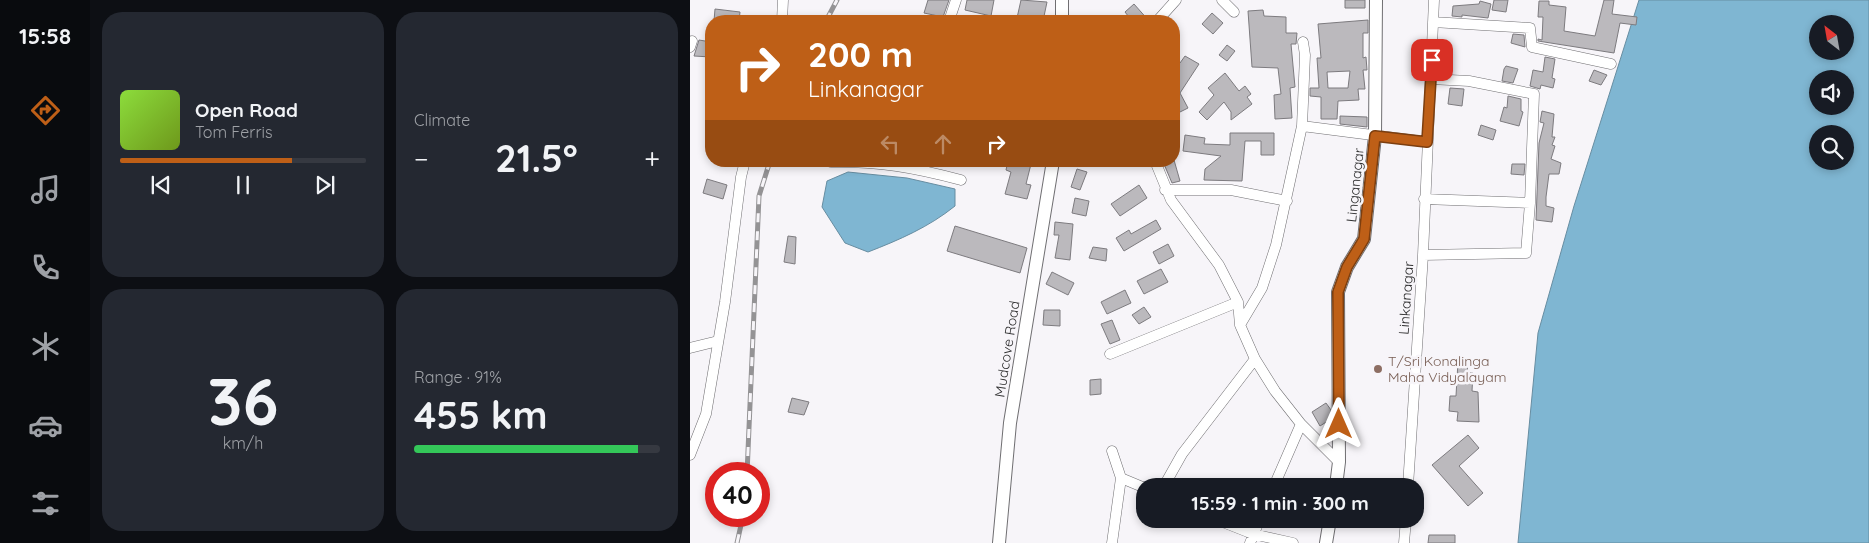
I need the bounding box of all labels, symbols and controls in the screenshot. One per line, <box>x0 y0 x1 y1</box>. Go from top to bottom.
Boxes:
north arrow <box>1809 15 1854 60</box>
map controls <box>1809 15 1854 170</box>
text: 15:58 <box>19 22 71 50</box>
text: 200 m <box>808 32 913 76</box>
icon: right <box>725 35 790 100</box>
pin <box>1411 39 1453 81</box>
icon: arrive <box>1418 46 1446 74</box>
button: sound <box>1809 70 1854 115</box>
text: Linkanagar <box>808 75 924 103</box>
icon: directions <box>28 93 63 128</box>
text: Open Road <box>195 98 298 122</box>
text: Climate <box>414 110 470 130</box>
text: Tom Ferris <box>195 122 272 142</box>
button: search <box>1809 125 1854 170</box>
icon: left <box>876 130 904 158</box>
icon: ahead <box>929 130 957 158</box>
icon: right <box>982 130 1010 158</box>
text: 21.5° <box>495 134 578 182</box>
text: − <box>414 141 429 176</box>
text: + <box>644 141 660 176</box>
street label: Linganagar <box>1342 146 1368 223</box>
icon: previous <box>147 171 175 199</box>
icon: pause <box>229 171 257 199</box>
icon: next <box>311 171 339 199</box>
icon: music <box>28 172 63 207</box>
icon: phone <box>28 250 63 285</box>
street label: Linkanagar <box>1394 260 1418 335</box>
street label: Mudcove Road <box>990 299 1024 399</box>
icon: climate <box>28 329 63 364</box>
place label: T/Sri Konalinga Maha Vidyalayam <box>1388 352 1506 386</box>
text: 36 <box>208 360 278 441</box>
marker: T/Sri Konalinga Maha Vidyalayam <box>1372 363 1384 375</box>
text: Range · 91% <box>414 367 502 387</box>
text: 455 km <box>414 391 547 439</box>
position arrow <box>1312 397 1364 449</box>
icon: car <box>28 408 63 443</box>
text: km/h <box>223 433 263 453</box>
speed limit sign: 40 <box>705 462 770 527</box>
icon: filters <box>28 486 63 521</box>
text: 15:59 · 1 min · 300 m <box>1191 491 1369 515</box>

